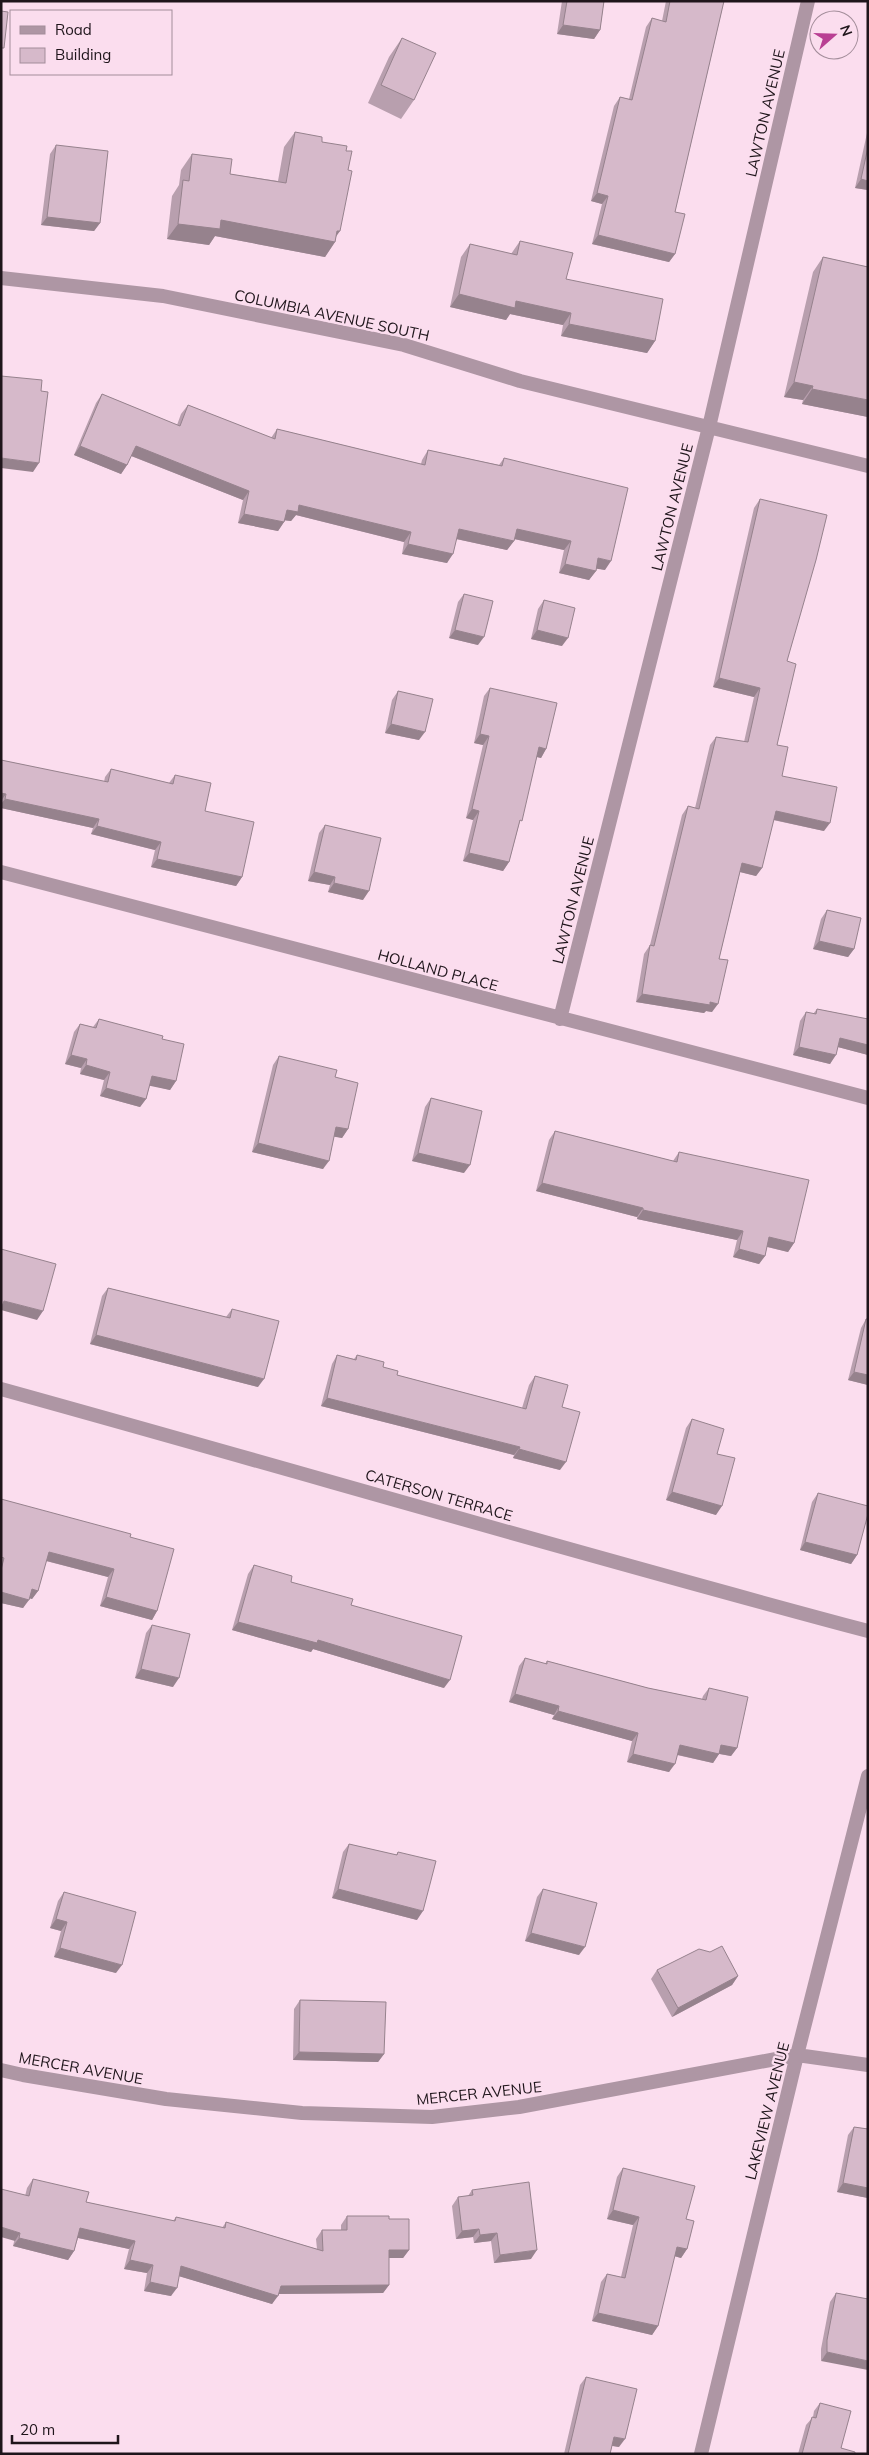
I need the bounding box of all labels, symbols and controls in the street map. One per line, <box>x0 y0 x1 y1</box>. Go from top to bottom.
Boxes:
legend <box>10 10 172 75</box>
north arrow <box>809 10 859 60</box>
text: Road <box>55 20 92 39</box>
text: N <box>836 23 856 39</box>
text: Building <box>55 45 111 64</box>
street label: LAWTON AVENUE <box>741 47 789 179</box>
street label: COLUMBIA AVENUE SOUTH <box>233 285 431 345</box>
street label: LAWTON AVENUE <box>647 441 697 573</box>
street label: LAWTON AVENUE <box>548 834 598 966</box>
street label: HOLLAND PLACE <box>376 945 501 995</box>
street label: CATERSON TERRACE <box>363 1465 515 1525</box>
street label: LAKEVIEW AVENUE <box>741 2040 793 2182</box>
street label: MERCER AVENUE <box>17 2048 145 2088</box>
street label: MERCER AVENUE <box>415 2077 543 2109</box>
scale bar <box>12 2412 119 2444</box>
text: 20 m <box>20 2420 55 2439</box>

